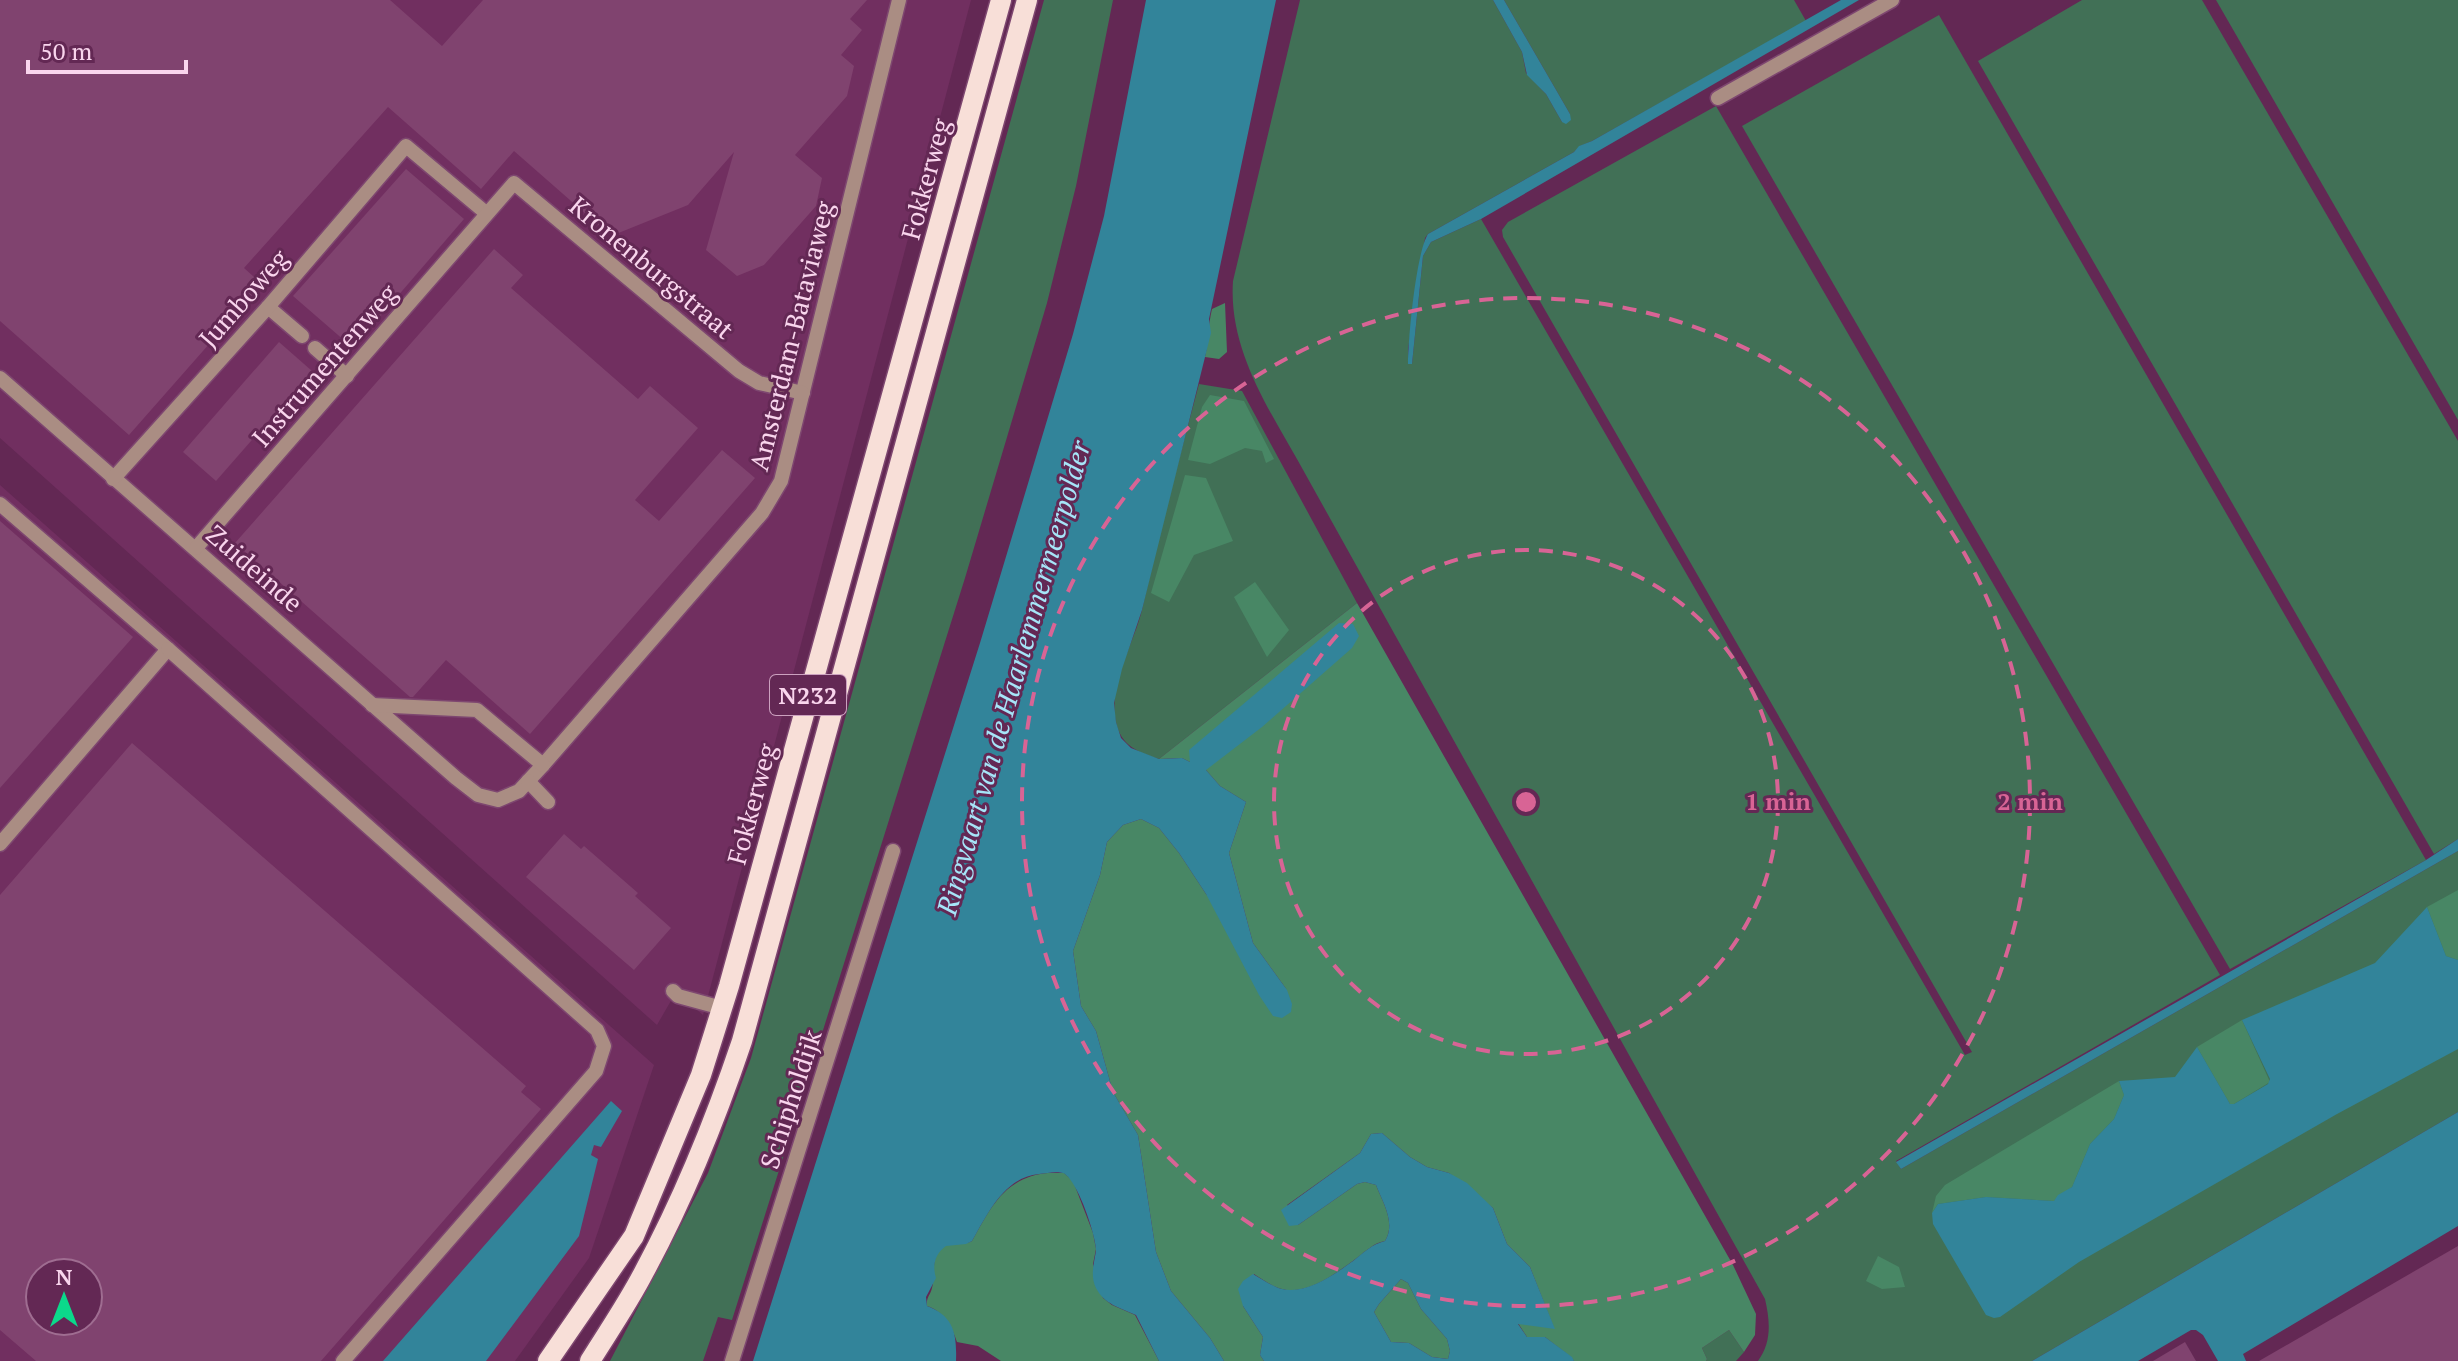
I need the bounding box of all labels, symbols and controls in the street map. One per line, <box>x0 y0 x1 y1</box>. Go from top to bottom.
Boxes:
scale bar <box>28 24 186 74</box>
text: 50 m <box>40 35 92 67</box>
street label: Fokkerweg <box>893 115 958 243</box>
street label: Kronenburgstraat <box>563 188 742 346</box>
street label: Amsterdam-Bataviaweg <box>741 197 841 474</box>
street label: Jumboweg <box>191 241 295 354</box>
street label: Instrumentenweg <box>244 276 404 453</box>
water label: Ringvaart van de Haarlemmermeerpolder <box>927 436 1099 920</box>
street label: Zuideinde <box>200 517 310 619</box>
road number: N232 <box>770 675 846 715</box>
street label: Fokkerweg <box>719 740 784 868</box>
text: 1 min <box>1745 785 1811 817</box>
text: 2 min <box>1997 785 2063 817</box>
centre of rings <box>1512 788 1540 816</box>
street label: Schipholdijk <box>752 1024 829 1173</box>
north arrow <box>24 1257 104 1337</box>
text: N <box>56 1262 73 1291</box>

